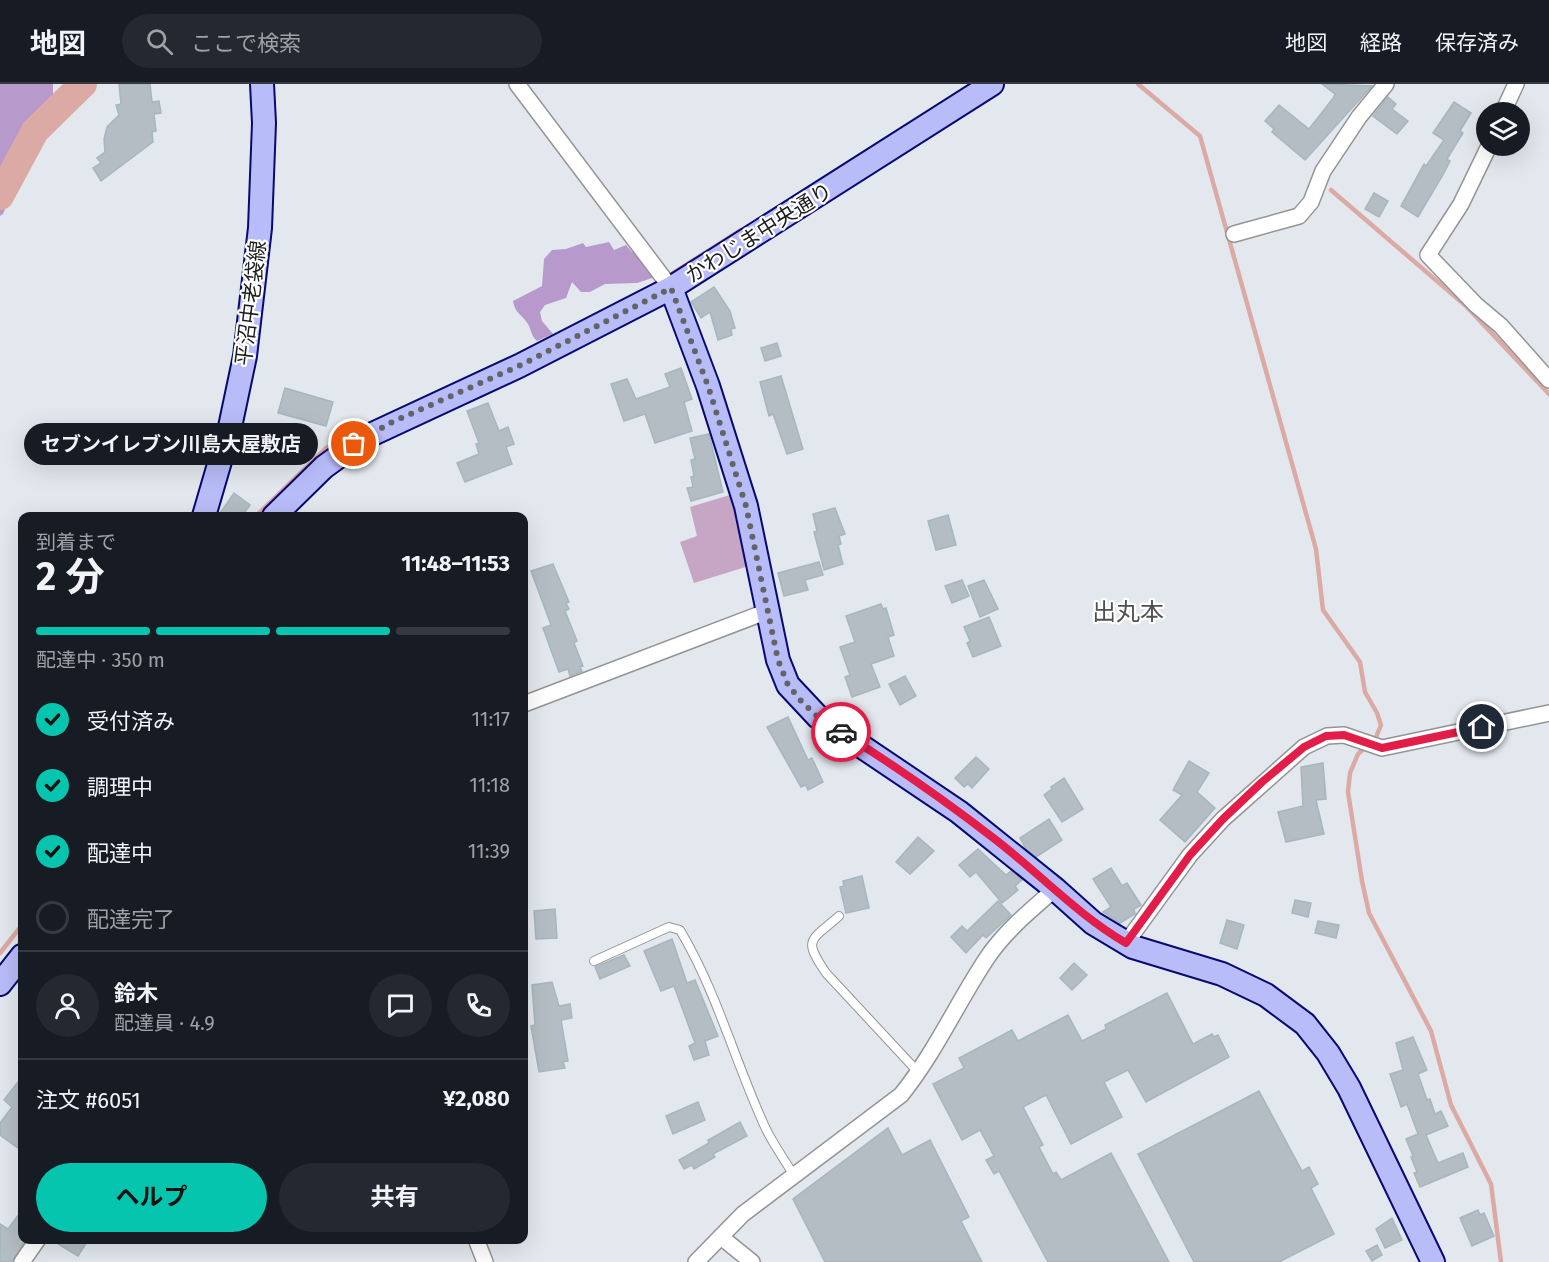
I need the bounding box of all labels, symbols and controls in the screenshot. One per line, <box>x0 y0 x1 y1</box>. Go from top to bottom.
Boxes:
search box <box>122 14 542 68</box>
icon: search <box>143 25 176 58</box>
text: 地図 <box>30 27 86 60</box>
text: ここで検索 <box>191 30 301 57</box>
text: 地図 <box>1285 30 1327 56</box>
text: 経路 <box>1360 30 1402 56</box>
text: 保存済み <box>1435 30 1519 56</box>
map controls <box>1476 102 1530 156</box>
button: layers <box>1476 102 1530 156</box>
street label: かわじま中央通り <box>681 177 837 289</box>
street label: 平沼中老袋線 <box>230 239 272 367</box>
pin <box>328 418 379 469</box>
callout: セブンイレブン川島大屋敷店 <box>24 423 318 465</box>
icon: bag <box>337 427 370 460</box>
text: セブンイレブン川島大屋敷店 <box>41 432 301 456</box>
text: 到着まで <box>36 530 116 554</box>
text: 11:48–11:53 <box>401 550 510 577</box>
text: 2 分 <box>36 554 104 600</box>
district label: 出丸本 <box>1092 598 1164 626</box>
text: 配達中 · 350 m <box>36 648 165 672</box>
pin <box>1456 701 1507 752</box>
courier <box>811 702 871 762</box>
icon: check <box>36 703 69 736</box>
text: 11:17 <box>471 707 510 731</box>
text: 受付済み <box>87 708 175 735</box>
icon: home <box>1465 710 1498 743</box>
icon: car <box>825 716 858 749</box>
icon: check <box>36 769 69 802</box>
text: 11:18 <box>469 773 510 797</box>
text: 調理中 <box>87 774 153 801</box>
icon: check <box>36 835 69 868</box>
text: 11:39 <box>468 839 510 863</box>
text: 配達中 <box>87 840 153 867</box>
text: 配達完了 <box>87 906 175 933</box>
button: person <box>36 974 99 1037</box>
button: chat <box>369 974 432 1037</box>
button: phone <box>447 974 510 1037</box>
text: 鈴木 <box>114 980 158 1007</box>
text: 配達員 · 4.9 <box>114 1011 215 1035</box>
text: ¥2,080 <box>443 1085 510 1112</box>
text: 注文 #6051 <box>36 1087 141 1114</box>
button: ヘルプ <box>36 1163 267 1232</box>
button: 共有 <box>279 1163 510 1232</box>

